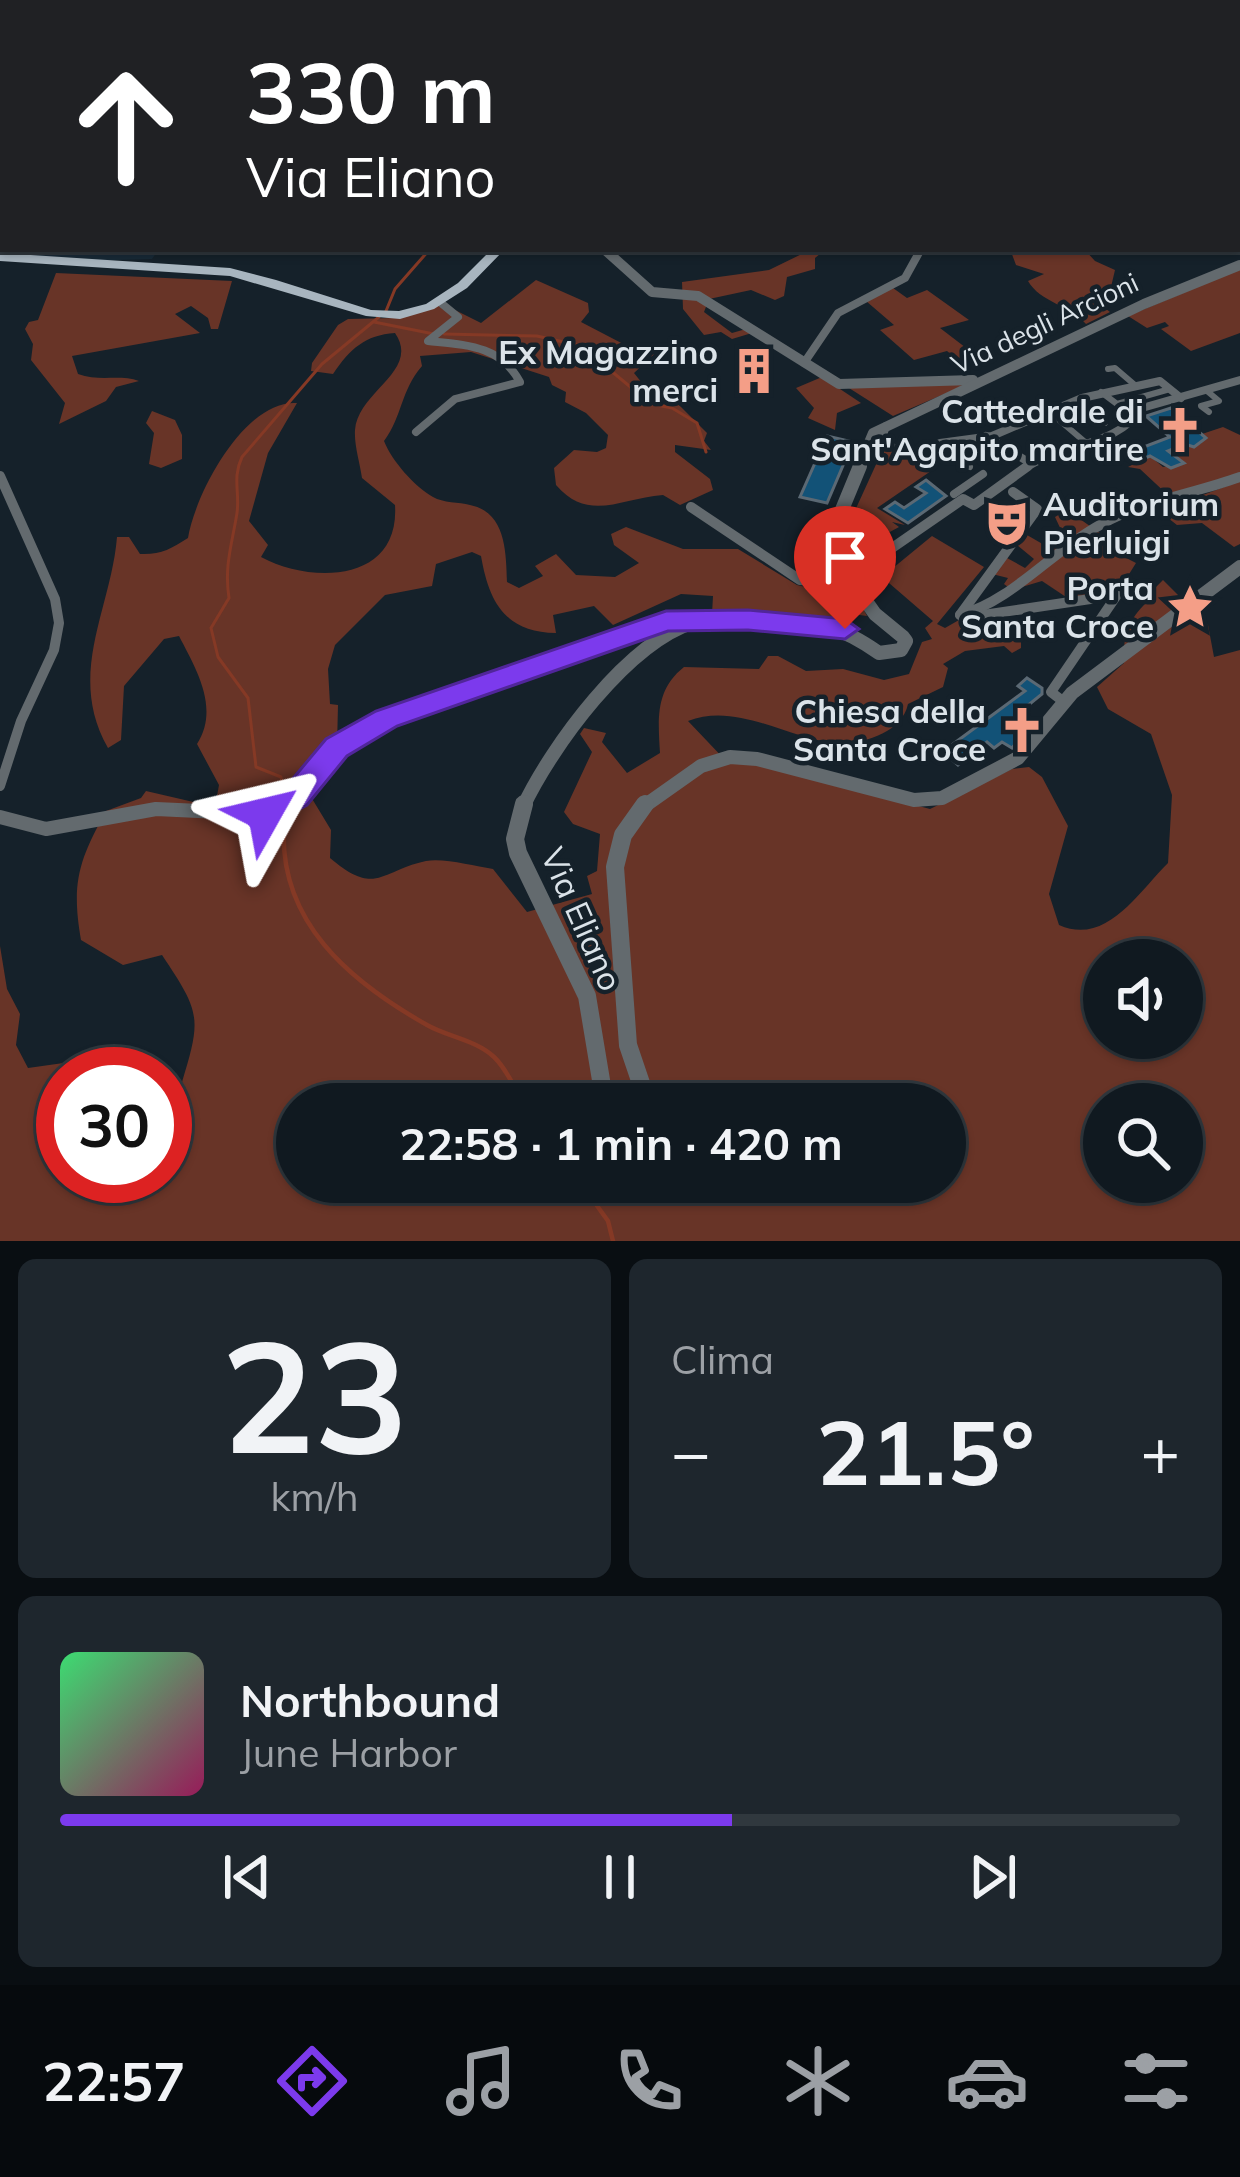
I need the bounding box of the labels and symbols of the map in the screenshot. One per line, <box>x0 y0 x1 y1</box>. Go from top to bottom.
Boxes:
street label: Via degli Arcioni <box>946 265 1144 381</box>
place label: Ex Magazzino merci <box>498 331 718 410</box>
building icon: Ex Magazzino merci <box>729 346 779 396</box>
place label: Cattedrale di Sant'Agapito martire <box>810 390 1144 469</box>
church icon: Cattedrale di Sant'Agapito martire <box>1155 405 1205 455</box>
place label: Auditorium Pierluigi <box>1043 483 1219 562</box>
theatre icon: Auditorium Pierluigi <box>982 498 1032 548</box>
pin <box>794 506 896 629</box>
place label: Porta Santa Croce <box>961 567 1154 646</box>
place icon: Porta Santa Croce <box>1165 582 1215 632</box>
place label: Chiesa della Santa Croce <box>793 690 986 769</box>
church icon: Chiesa della Santa Croce <box>997 705 1047 755</box>
position arrow <box>202 751 328 877</box>
street label: Via Eliano <box>533 841 632 997</box>
speed limit sign: 30 <box>36 1047 192 1203</box>

